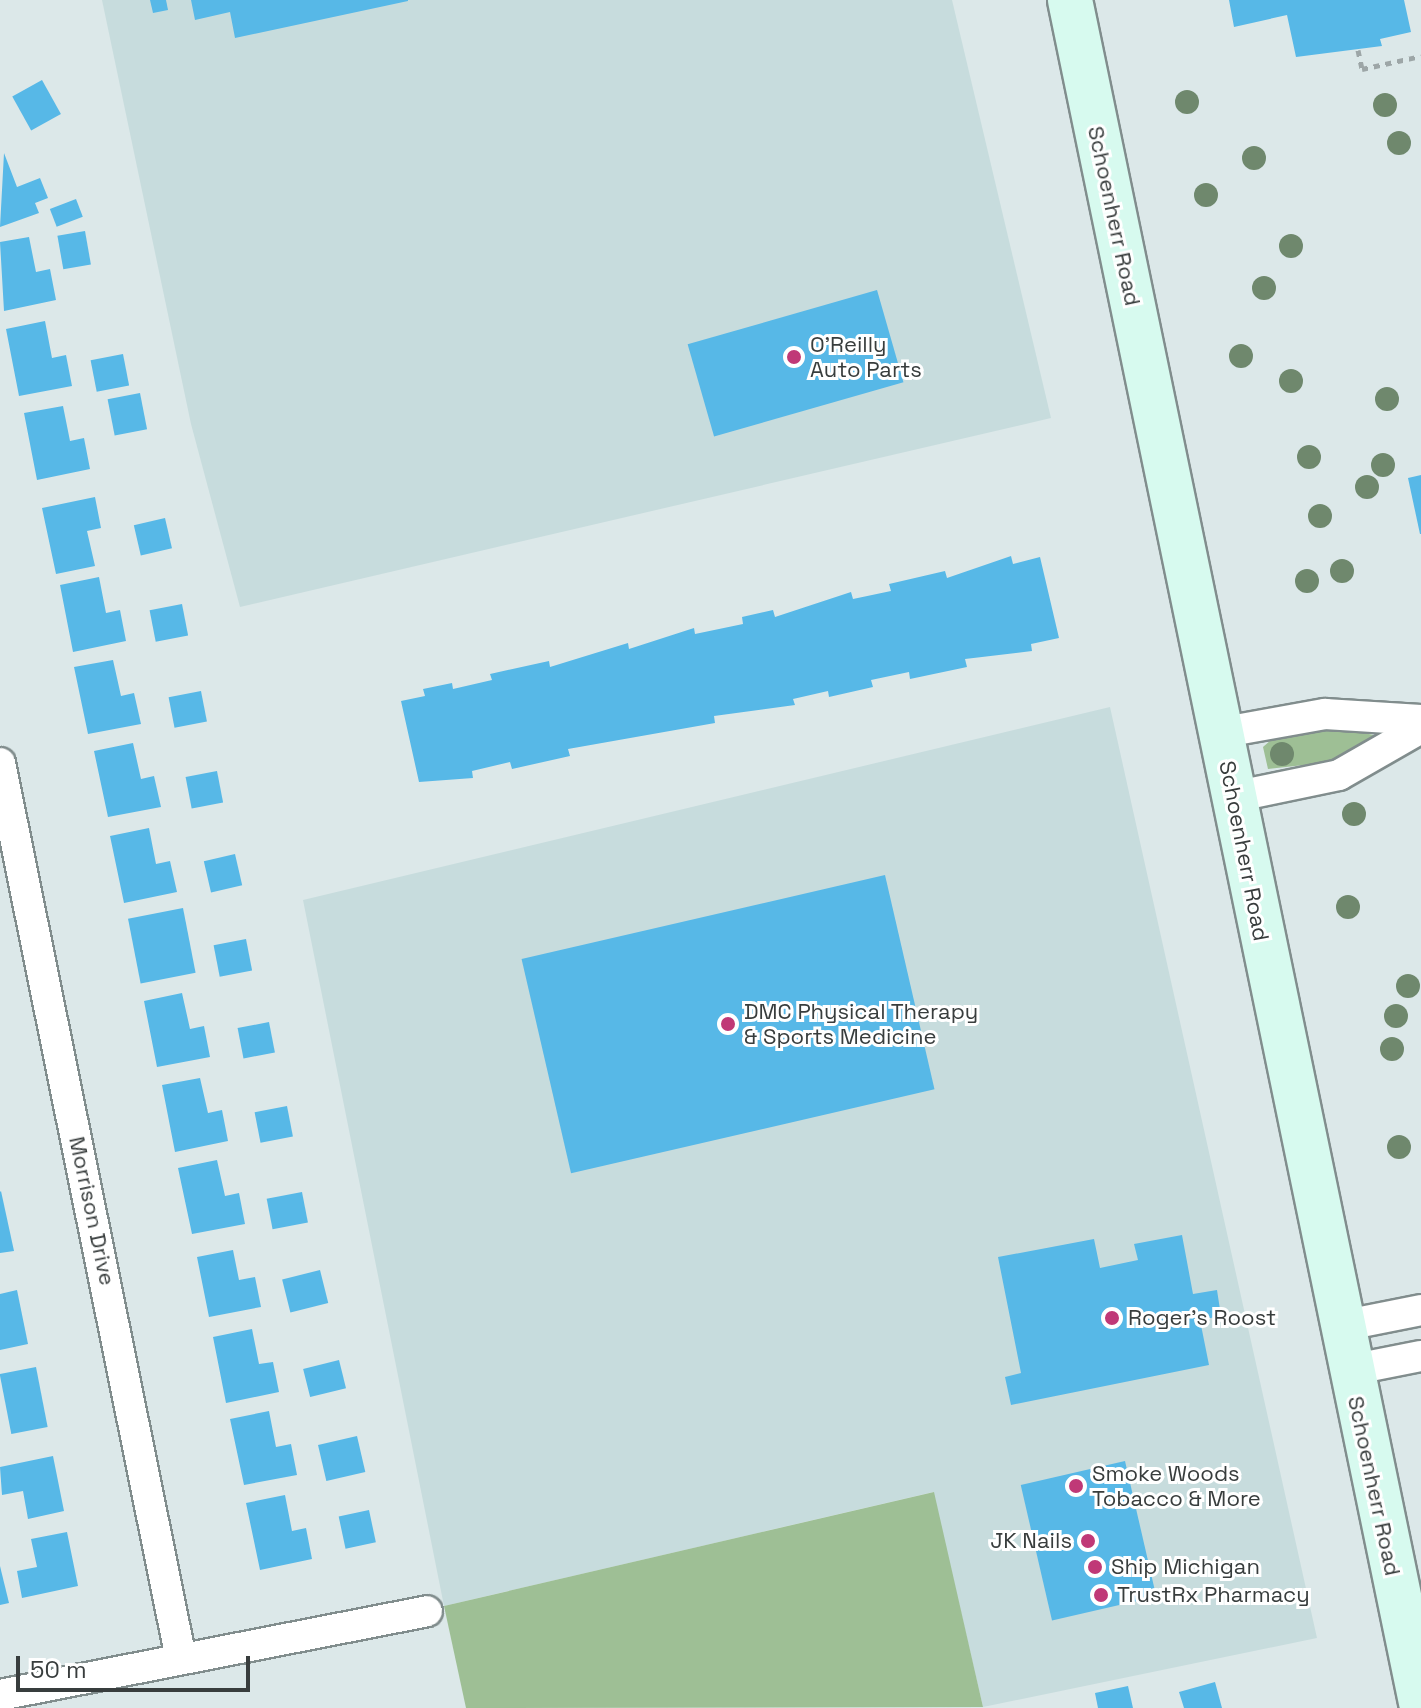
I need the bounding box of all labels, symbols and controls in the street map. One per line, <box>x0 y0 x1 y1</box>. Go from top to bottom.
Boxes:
street label: Schoenherr Road <box>1082 124 1146 308</box>
place label: O'Reilly Auto Parts <box>810 331 922 382</box>
marker: O'Reilly Auto Parts <box>785 348 803 366</box>
street label: Schoenherr Road <box>1214 759 1274 943</box>
place label: DMC Physical Therapy & Sports Medicine <box>744 998 979 1050</box>
marker: DMC Physical Therapy & Sports Medicine <box>719 1015 737 1033</box>
street label: Morrison Drive <box>63 1134 121 1288</box>
place label: Roger's Roost <box>1128 1305 1276 1331</box>
marker: Roger's Roost <box>1103 1309 1121 1327</box>
street label: Schoenherr Road <box>1342 1394 1406 1578</box>
place label: Smoke Woods Tobacco & More <box>1092 1460 1261 1512</box>
marker: Smoke Woods Tobacco & More <box>1067 1477 1085 1495</box>
place label: JK Nails <box>990 1528 1072 1554</box>
marker: JK Nails <box>1079 1532 1097 1550</box>
place label: Ship Michigan <box>1111 1554 1260 1580</box>
marker: Ship Michigan <box>1086 1558 1104 1576</box>
place label: TrustRx Pharmacy <box>1117 1582 1310 1608</box>
marker: TrustRx Pharmacy <box>1092 1586 1110 1604</box>
scale bar <box>20 1640 254 1690</box>
text: 50 m <box>30 1654 87 1685</box>

